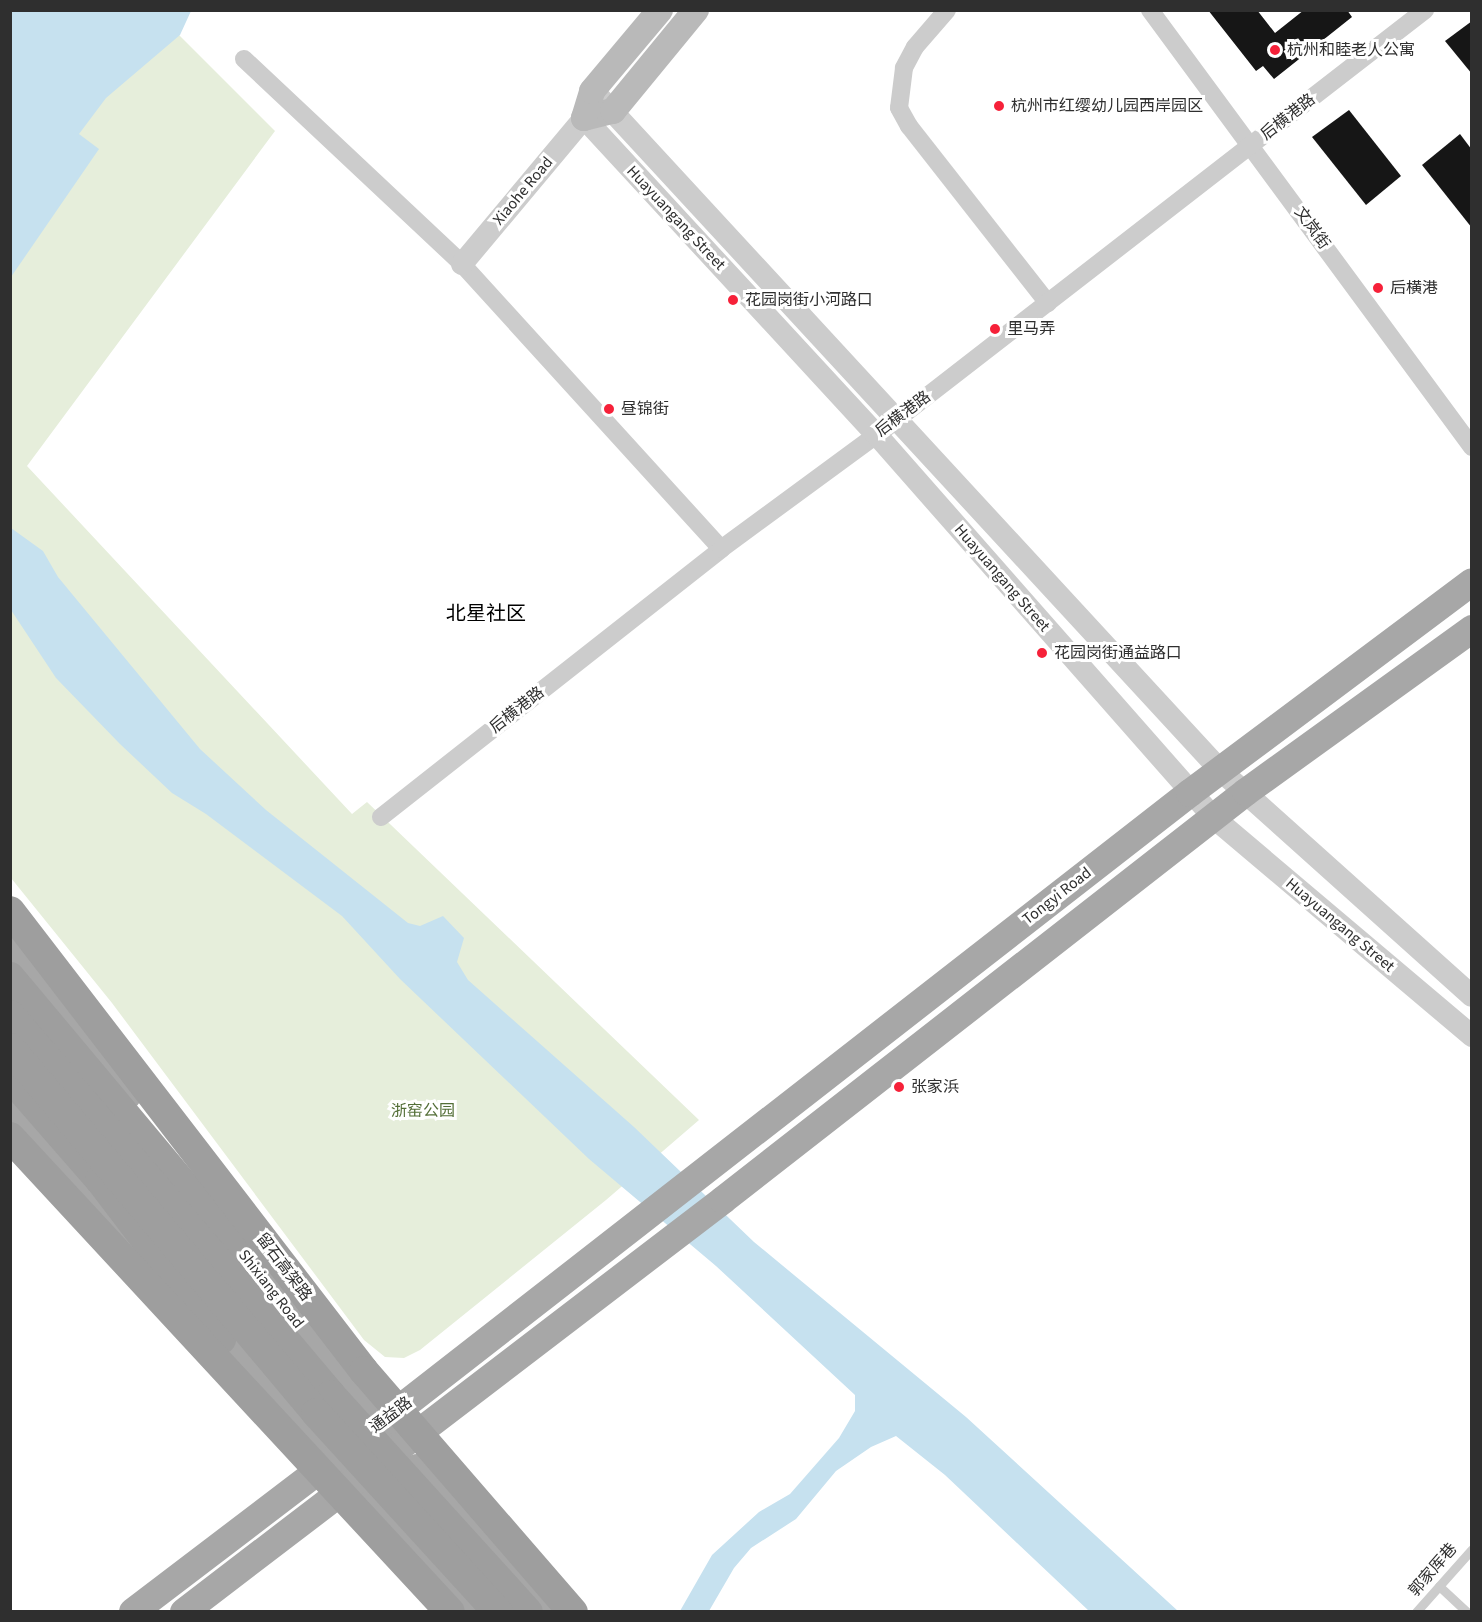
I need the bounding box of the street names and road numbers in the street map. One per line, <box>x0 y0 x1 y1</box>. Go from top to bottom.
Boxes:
street label: 后横港路 <box>1257 90 1319 144</box>
street label: Xiaohe Road <box>489 153 557 229</box>
street label: Huayuangang Street <box>623 162 729 274</box>
street label: 文岚街 <box>1290 203 1334 253</box>
street label: 后横港路 <box>872 387 934 441</box>
street label: Huayuangang Street <box>950 520 1054 636</box>
street label: 后横港路 <box>486 683 548 737</box>
street label: Tongyi Road <box>1019 863 1095 929</box>
street label: Huayuangang Street <box>1282 874 1398 976</box>
street label: 留石高架路 <box>252 1229 316 1305</box>
street label: Shixiang Road <box>234 1246 308 1332</box>
street label: 通益路 <box>366 1393 416 1437</box>
street label: 郭家厍巷 <box>1405 1540 1461 1600</box>

